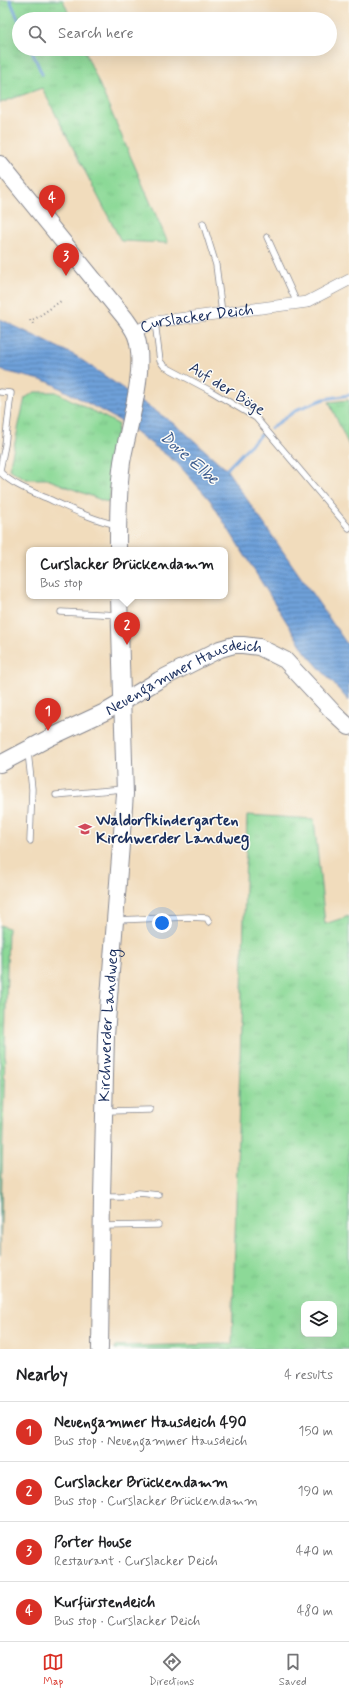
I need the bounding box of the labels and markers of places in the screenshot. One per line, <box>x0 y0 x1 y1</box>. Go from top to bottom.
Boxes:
pin: 4 <box>39 185 65 218</box>
pin: 3 <box>53 243 79 276</box>
pin: 2 <box>114 612 140 645</box>
pin: 1 <box>35 698 61 731</box>
place label: Waldorfkindergarten Kirchwerder Landweg <box>95 810 249 851</box>
school or university icon: Waldorfkindergarten Kirchwerder Landweg <box>77 821 93 837</box>

